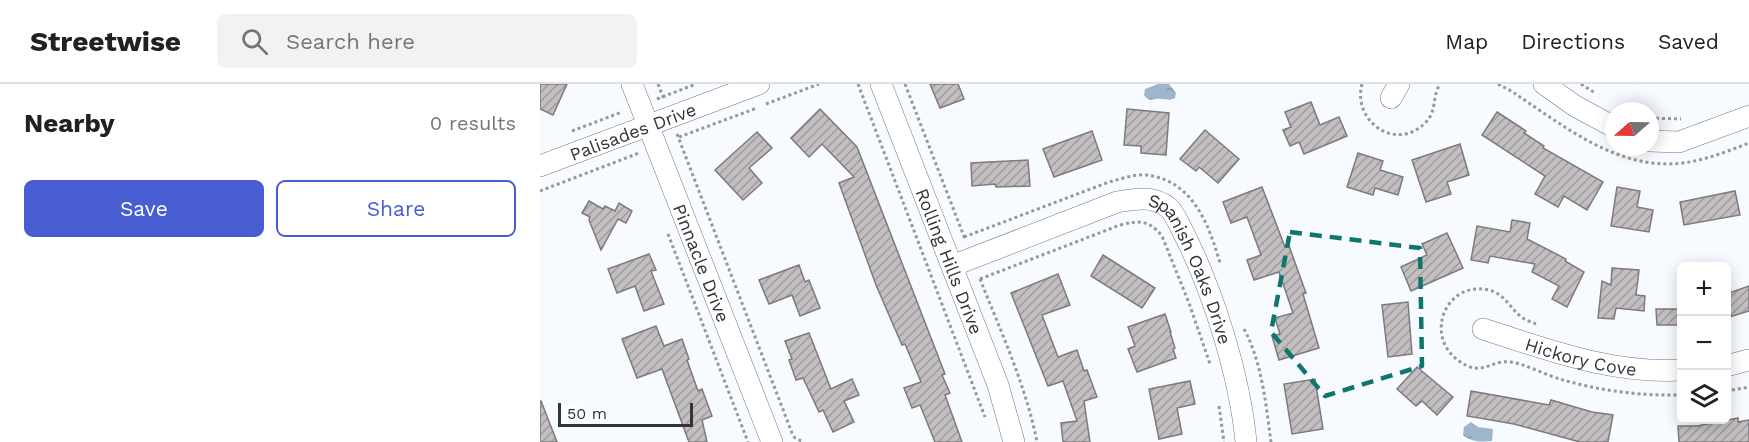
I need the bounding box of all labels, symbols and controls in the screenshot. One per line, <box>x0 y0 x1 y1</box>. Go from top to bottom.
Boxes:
search box <box>217 14 637 68</box>
text: Streetwise <box>30 25 181 58</box>
icon: search <box>238 25 271 58</box>
text: Search here <box>286 29 415 54</box>
text: Map <box>1445 29 1488 54</box>
text: Directions <box>1521 29 1625 54</box>
text: Saved <box>1658 29 1719 54</box>
street label: Palisades Drive <box>567 98 699 164</box>
north arrow <box>1605 102 1659 156</box>
text: Nearby <box>24 108 115 138</box>
text: 0 results <box>430 111 516 135</box>
button: Save <box>24 180 264 237</box>
button: Share <box>276 180 516 237</box>
street label: Rolling Hills Drive <box>912 185 988 337</box>
street label: Spanish Oaks Drive <box>1146 189 1236 347</box>
street label: Pinnacle Drive <box>669 201 735 325</box>
map controls <box>1677 262 1731 424</box>
button: + <box>1677 262 1731 316</box>
button: − <box>1677 316 1731 370</box>
street label: Hickory Cove <box>1523 333 1638 379</box>
button: layers <box>1677 370 1731 424</box>
scale bar <box>558 400 693 428</box>
text: 50 m <box>567 404 607 423</box>

